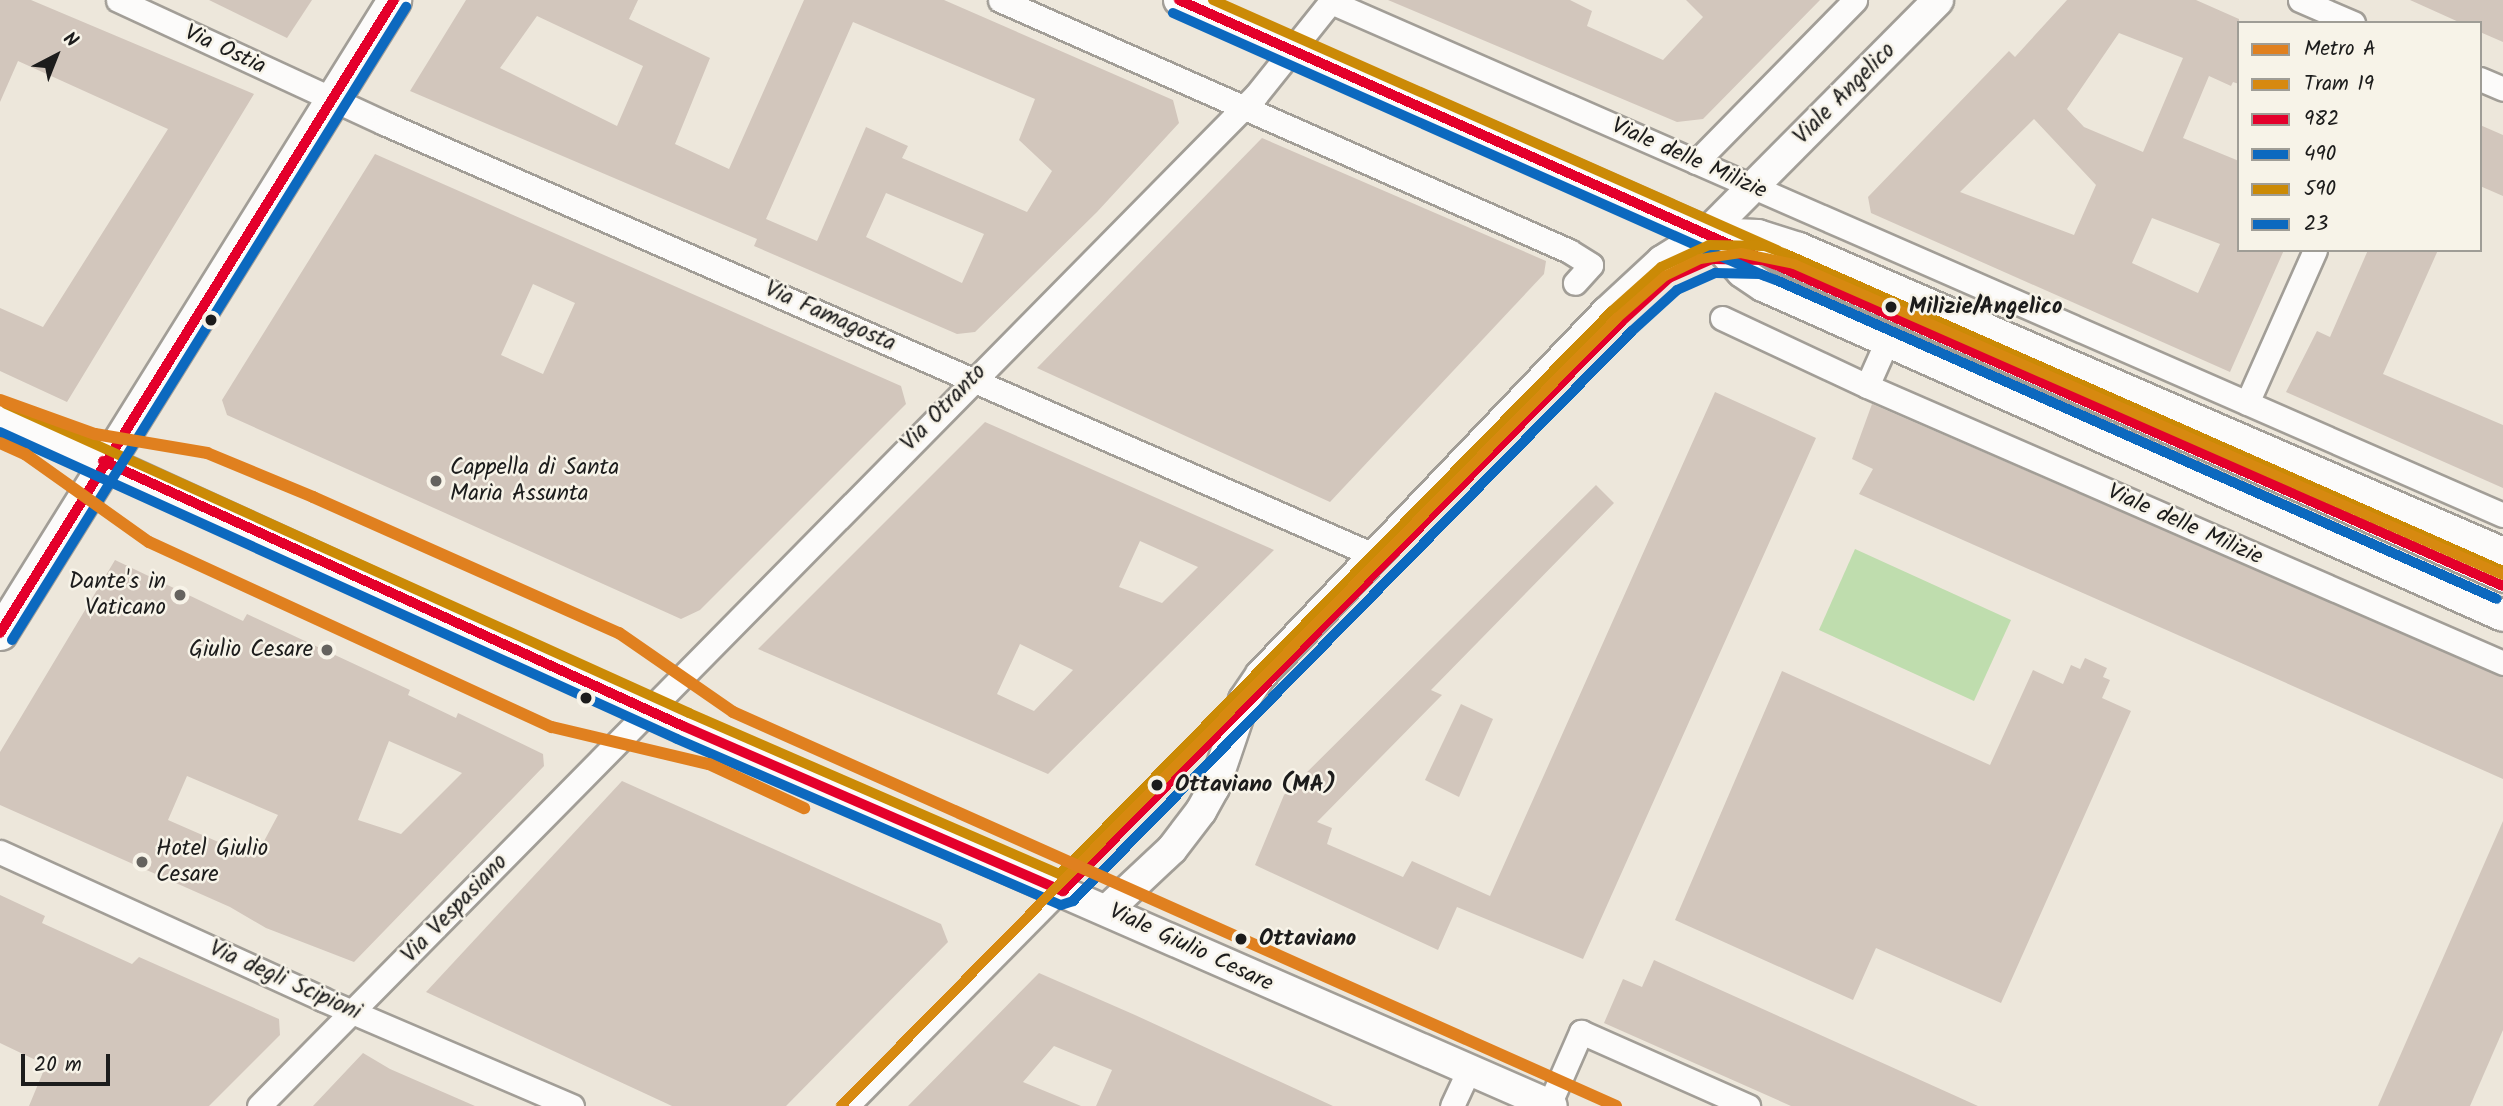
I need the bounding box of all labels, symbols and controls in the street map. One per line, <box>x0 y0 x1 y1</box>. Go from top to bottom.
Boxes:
street label: Via Ostia <box>180 19 270 81</box>
north arrow <box>21 21 91 91</box>
legend <box>2237 21 2482 252</box>
text: N <box>56 25 85 56</box>
text: Metro A <box>2304 33 2376 66</box>
street label: Viale Angelico <box>1788 37 1902 151</box>
text: Tram 19 <box>2304 68 2374 101</box>
text: 982 <box>2304 103 2339 136</box>
street label: Viale delle Milizie <box>1607 112 1771 206</box>
text: 490 <box>2304 138 2336 171</box>
text: 590 <box>2304 173 2336 206</box>
text: 23 <box>2304 208 2328 241</box>
street label: Via Famagosta <box>760 276 900 358</box>
place label: Milizie/Angelico <box>1909 293 2063 321</box>
marker: Milizie/Angelico <box>1879 295 1903 319</box>
unlabelled marker <box>204 313 218 327</box>
street label: Via Otranto <box>896 359 992 457</box>
place label: Cappella di Santa Maria Assunta <box>450 454 619 508</box>
marker: Cappella di Santa Maria Assunta <box>428 473 444 489</box>
street label: Viale delle Milizie <box>2103 478 2267 572</box>
place label: Dante's in Vaticano <box>69 568 166 622</box>
marker: Dante's in Vaticano <box>172 587 188 603</box>
place label: Giulio Cesare <box>189 636 313 664</box>
marker: Giulio Cesare <box>319 642 335 658</box>
unlabelled marker <box>579 691 593 705</box>
place label: Ottaviano (MA) <box>1175 771 1336 799</box>
marker: Ottaviano (MA) <box>1145 773 1169 797</box>
place label: Hotel Giulio Cesare <box>156 835 268 889</box>
street label: Via Vespasiano <box>396 849 514 969</box>
marker: Hotel Giulio Cesare <box>134 854 150 870</box>
street label: Viale Giulio Cesare <box>1105 898 1277 998</box>
place label: Ottaviano <box>1259 925 1356 953</box>
marker: Ottaviano <box>1229 927 1253 951</box>
street label: Via degli Scipioni <box>205 935 365 1027</box>
scale bar <box>24 1040 114 1084</box>
text: 20 m <box>34 1049 82 1082</box>

